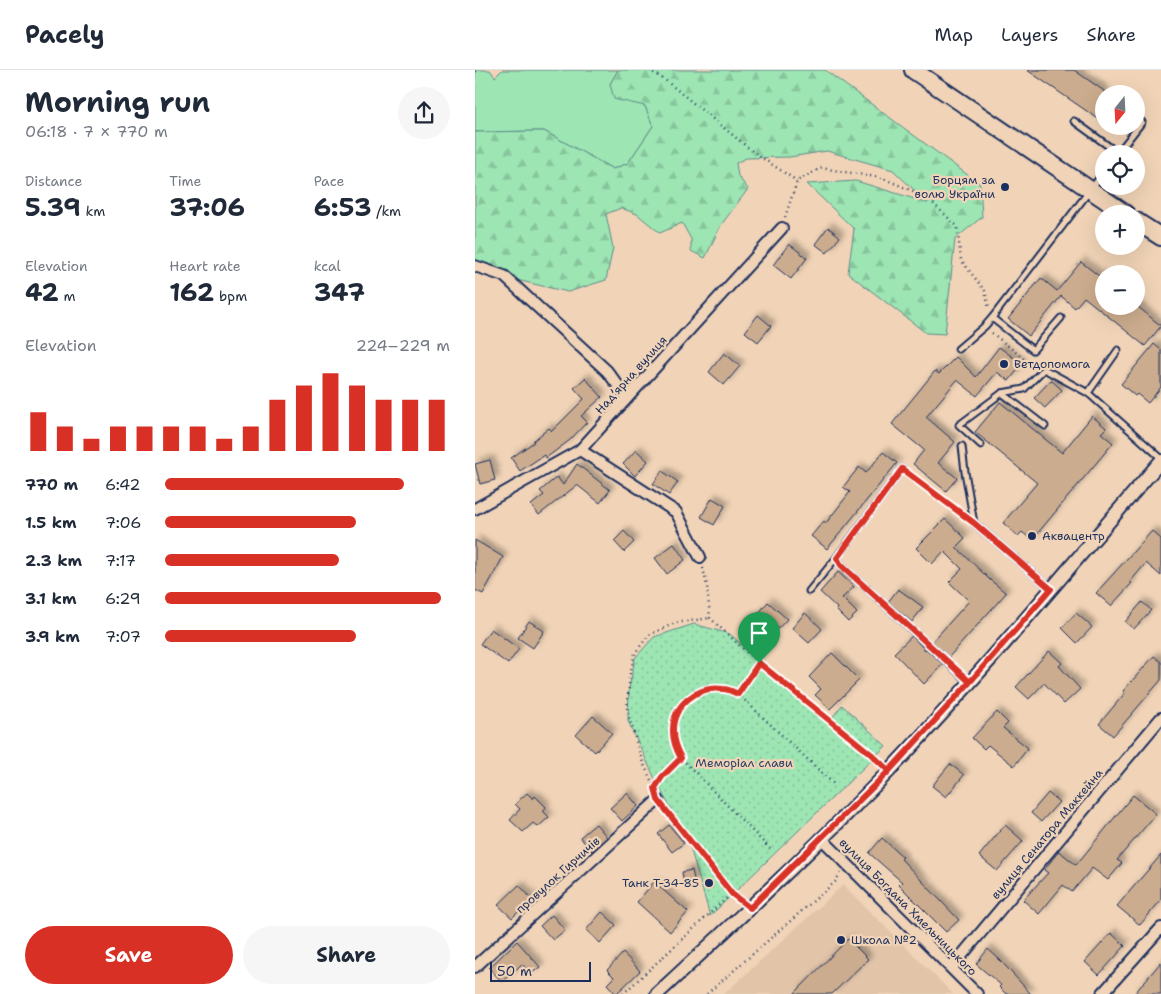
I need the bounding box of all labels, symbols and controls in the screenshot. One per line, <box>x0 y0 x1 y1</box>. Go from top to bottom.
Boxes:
text: Pacely <box>25 19 104 51</box>
text: Map <box>935 23 973 47</box>
text: Layers <box>1001 23 1058 47</box>
text: Share <box>1086 23 1136 47</box>
text: Morning run <box>25 83 210 121</box>
north arrow <box>1095 85 1145 135</box>
map controls <box>1095 85 1145 315</box>
button: share <box>398 87 450 139</box>
text: 06:18 · 7 × 770 m <box>25 121 168 142</box>
button: locate <box>1095 145 1145 195</box>
text: Distance <box>25 172 82 190</box>
text: Time <box>169 172 201 190</box>
text: Pace <box>314 172 344 190</box>
place label: Борцям за волю України <box>915 172 996 202</box>
marker: Борцям за волю України <box>999 181 1011 193</box>
text: 5.39 <box>25 190 81 224</box>
text: 37:06 <box>169 190 245 224</box>
text: 6:53 <box>314 190 371 224</box>
text: km <box>81 202 105 220</box>
text: /km <box>371 202 401 220</box>
button: + <box>1095 205 1145 255</box>
text: Elevation <box>25 257 88 275</box>
text: Heart rate <box>169 257 241 275</box>
text: kcal <box>314 257 341 275</box>
button: − <box>1095 265 1145 315</box>
text: 42 <box>25 275 59 309</box>
text: 162 <box>169 275 214 309</box>
text: 347 <box>314 275 365 309</box>
text: m <box>59 287 75 305</box>
text: bpm <box>214 287 247 305</box>
street label: Надʼярна вулиця <box>591 332 671 418</box>
text: Elevation <box>25 335 97 356</box>
text: 224–229 m <box>356 335 450 356</box>
place label: Ветдопомога <box>1014 356 1090 372</box>
marker: Ветдопомога <box>998 358 1010 370</box>
text: 770 m <box>25 474 78 495</box>
text: 6:42 <box>105 474 140 495</box>
text: 1.5 km <box>25 512 77 533</box>
text: 7:06 <box>105 512 142 533</box>
place label: Аквацентр <box>1042 528 1105 544</box>
marker: Аквацентр <box>1026 530 1038 542</box>
text: 2.3 km <box>25 550 82 571</box>
text: 7:17 <box>105 550 136 571</box>
text: 3.1 km <box>25 588 76 609</box>
text: 6:29 <box>105 588 141 609</box>
pin <box>738 612 780 663</box>
icon: arrive <box>745 619 773 647</box>
text: 3.9 km <box>25 626 80 647</box>
text: 7:07 <box>105 626 141 647</box>
park label: Меморіал слави <box>695 755 793 771</box>
street label: вулиця Сенатора Маккейна <box>988 765 1107 903</box>
street label: провулок Гирчичів <box>513 833 603 917</box>
street label: вулиця Богдана Хмельницького <box>836 835 980 979</box>
place label: Танк Т-34-85 <box>622 875 699 891</box>
marker: Танк Т-34-85 <box>703 877 715 889</box>
button: Save <box>25 926 233 984</box>
button: Share <box>243 926 450 984</box>
place label: Школа №2 <box>851 932 917 948</box>
marker: Школа №2 <box>835 934 847 946</box>
scale bar <box>490 959 591 982</box>
text: 50 m <box>497 962 532 980</box>

